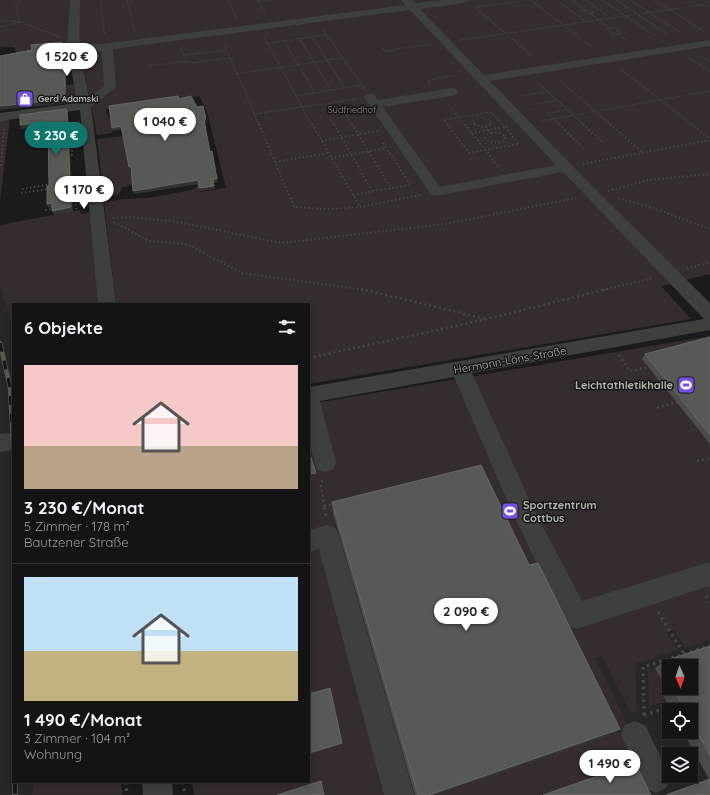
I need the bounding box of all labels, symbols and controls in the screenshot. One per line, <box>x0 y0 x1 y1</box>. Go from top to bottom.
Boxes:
pin: 1 520 € <box>30 43 104 77</box>
text: 1 520 € <box>45 48 89 64</box>
shop icon: Gerd Adamski <box>15 89 35 109</box>
place label: Gerd Adamski <box>38 93 98 104</box>
park label: Südfriedhof <box>328 104 377 115</box>
pin: 1 040 € <box>128 108 202 142</box>
text: 1 040 € <box>143 113 187 129</box>
pin: 3 230 € <box>19 122 93 156</box>
text: 3 230 € <box>34 127 78 143</box>
pin: 1 170 € <box>47 176 121 210</box>
text: 1 170 € <box>64 181 104 197</box>
icon: filters <box>276 316 298 338</box>
text: 6 Objekte <box>24 317 103 338</box>
street label: Hermann-Löns-Straße <box>453 343 567 377</box>
sports icon: Leichtathletikhalle <box>676 375 696 395</box>
place label: Leichtathletikhalle <box>575 378 674 392</box>
icon: home <box>125 391 197 463</box>
text: 3 230 €/Monat <box>24 497 145 518</box>
place label: Sportzentrum Cottbus <box>523 498 597 525</box>
sports icon: Sportzentrum Cottbus <box>500 501 520 521</box>
text: 5 Zimmer · 178 m² <box>24 518 130 534</box>
text: Bautzener Straße <box>24 534 129 550</box>
pin: 2 090 € <box>429 598 503 632</box>
icon: home <box>125 603 197 675</box>
text: 2 090 € <box>443 603 489 619</box>
north arrow <box>662 659 698 695</box>
map controls <box>662 659 698 783</box>
button: locate <box>662 703 698 739</box>
text: 1 490 €/Monat <box>24 709 143 730</box>
text: 3 Zimmer · 104 m² <box>24 730 130 746</box>
text: Wohnung <box>24 746 82 762</box>
button: layers <box>662 747 698 783</box>
pin: 1 490 € <box>573 750 647 784</box>
text: 1 490 € <box>588 755 632 771</box>

